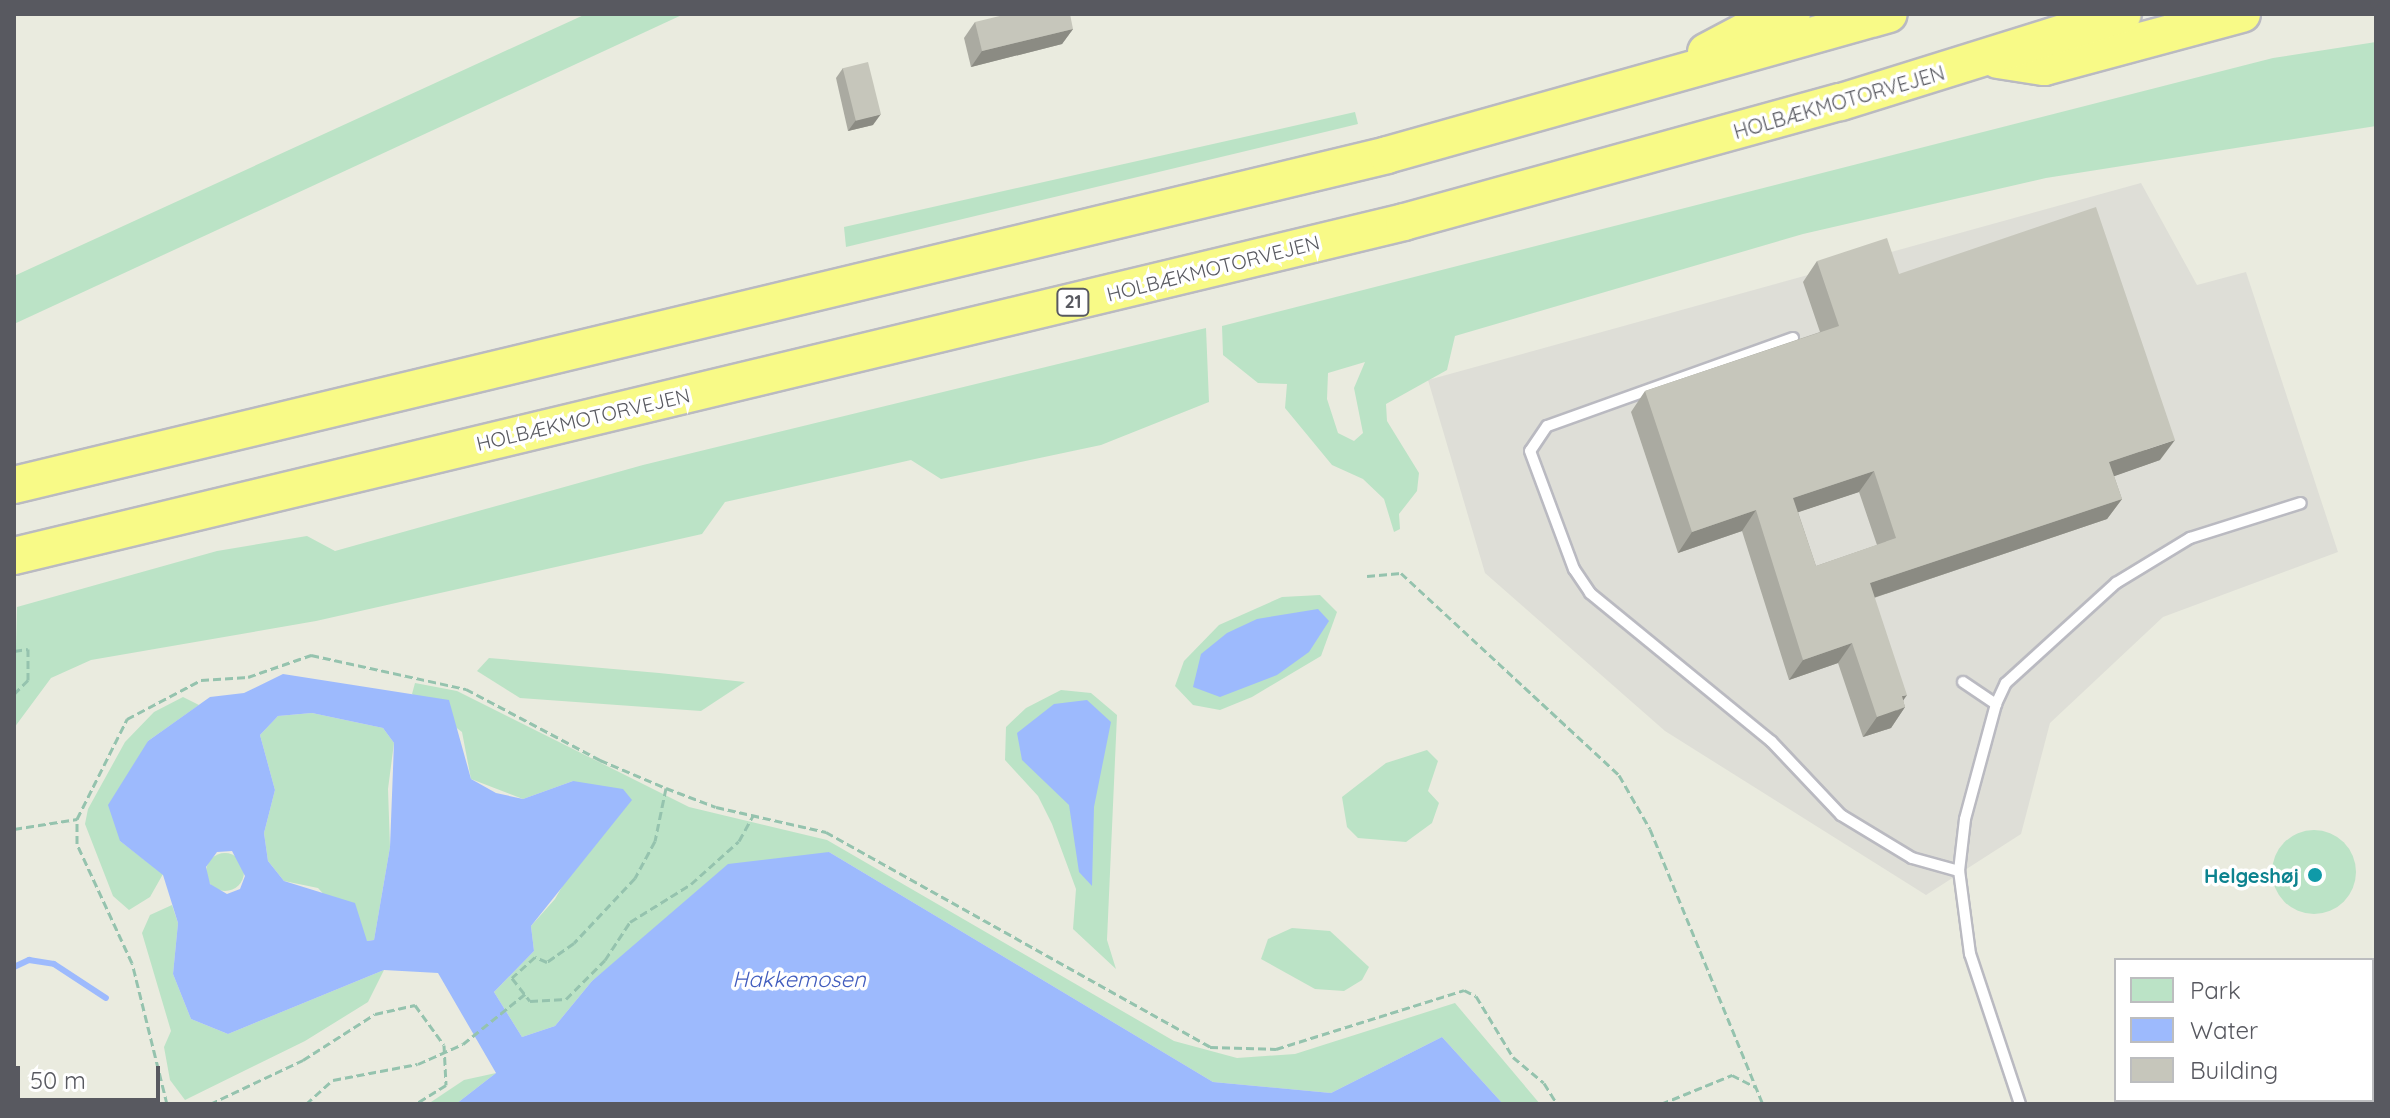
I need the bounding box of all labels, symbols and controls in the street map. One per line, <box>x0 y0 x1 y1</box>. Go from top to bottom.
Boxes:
street label: HOLBÆKMOTORVEJEN <box>1731 60 1947 144</box>
street label: HOLBÆKMOTORVEJEN <box>1104 230 1322 306</box>
road number: 21 <box>1055 288 1091 316</box>
street label: HOLBÆKMOTORVEJEN <box>474 383 692 455</box>
place label: Helgeshøj <box>2204 863 2299 887</box>
marker: Helgeshøj <box>2306 866 2324 884</box>
legend <box>2114 958 2374 1102</box>
water label: Hakkemosen <box>732 967 866 993</box>
text: Park <box>2190 975 2241 1005</box>
text: Water <box>2190 1015 2258 1045</box>
scale bar <box>20 1050 164 1100</box>
text: Building <box>2190 1055 2278 1085</box>
text: 50 m <box>30 1065 86 1095</box>

